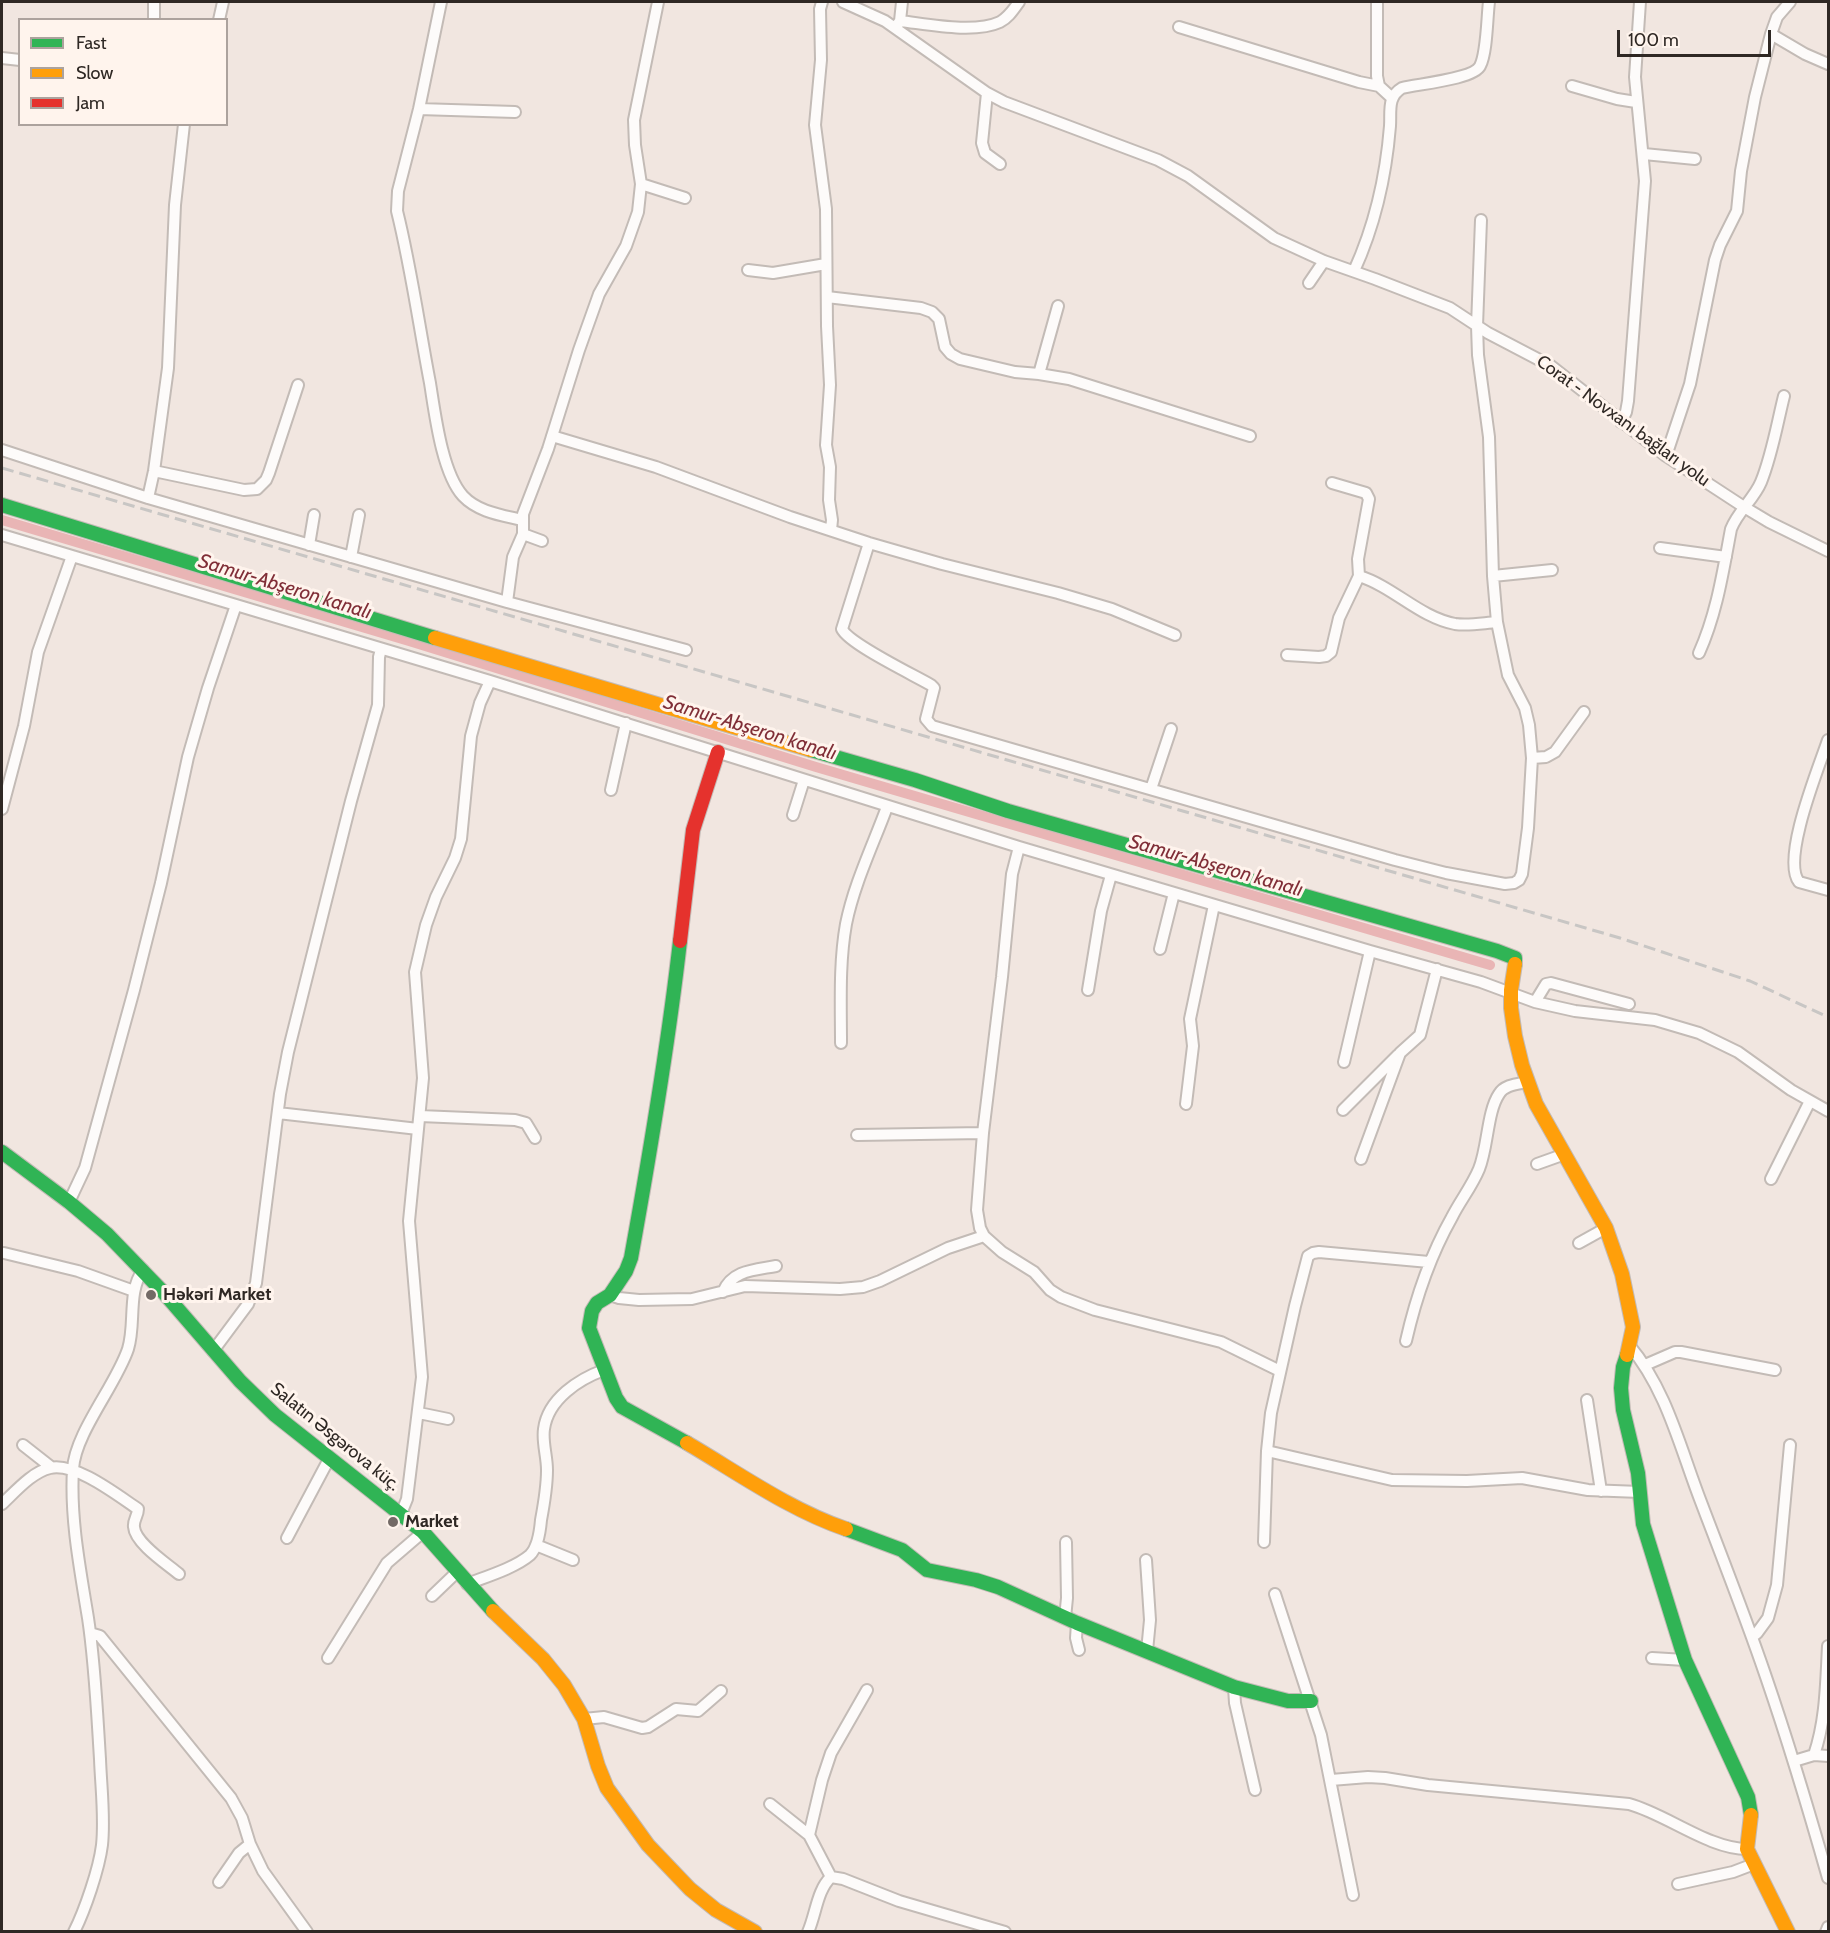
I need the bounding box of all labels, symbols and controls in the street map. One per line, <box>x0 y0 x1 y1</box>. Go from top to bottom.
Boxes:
legend <box>18 18 228 126</box>
scale bar <box>1620 18 1774 56</box>
text: 100 m <box>1628 29 1679 51</box>
text: Fast <box>76 32 107 54</box>
text: Slow <box>76 62 113 84</box>
text: Jam <box>76 92 105 114</box>
street label: Corat - Novxanı bağları yolu <box>1532 351 1714 491</box>
water label: Samur-Abşeron kanalı <box>196 549 374 625</box>
water label: Samur-Abşeron kanalı <box>661 690 839 766</box>
water label: Samur-Abşeron kanalı <box>1126 830 1306 902</box>
place label: Həkəri Market <box>163 1284 271 1306</box>
marker: Həkəri Market <box>144 1288 158 1302</box>
street label: Salatın Əsgərova küç. <box>266 1378 404 1496</box>
place label: Market <box>405 1511 459 1533</box>
marker: Market <box>386 1515 400 1529</box>

